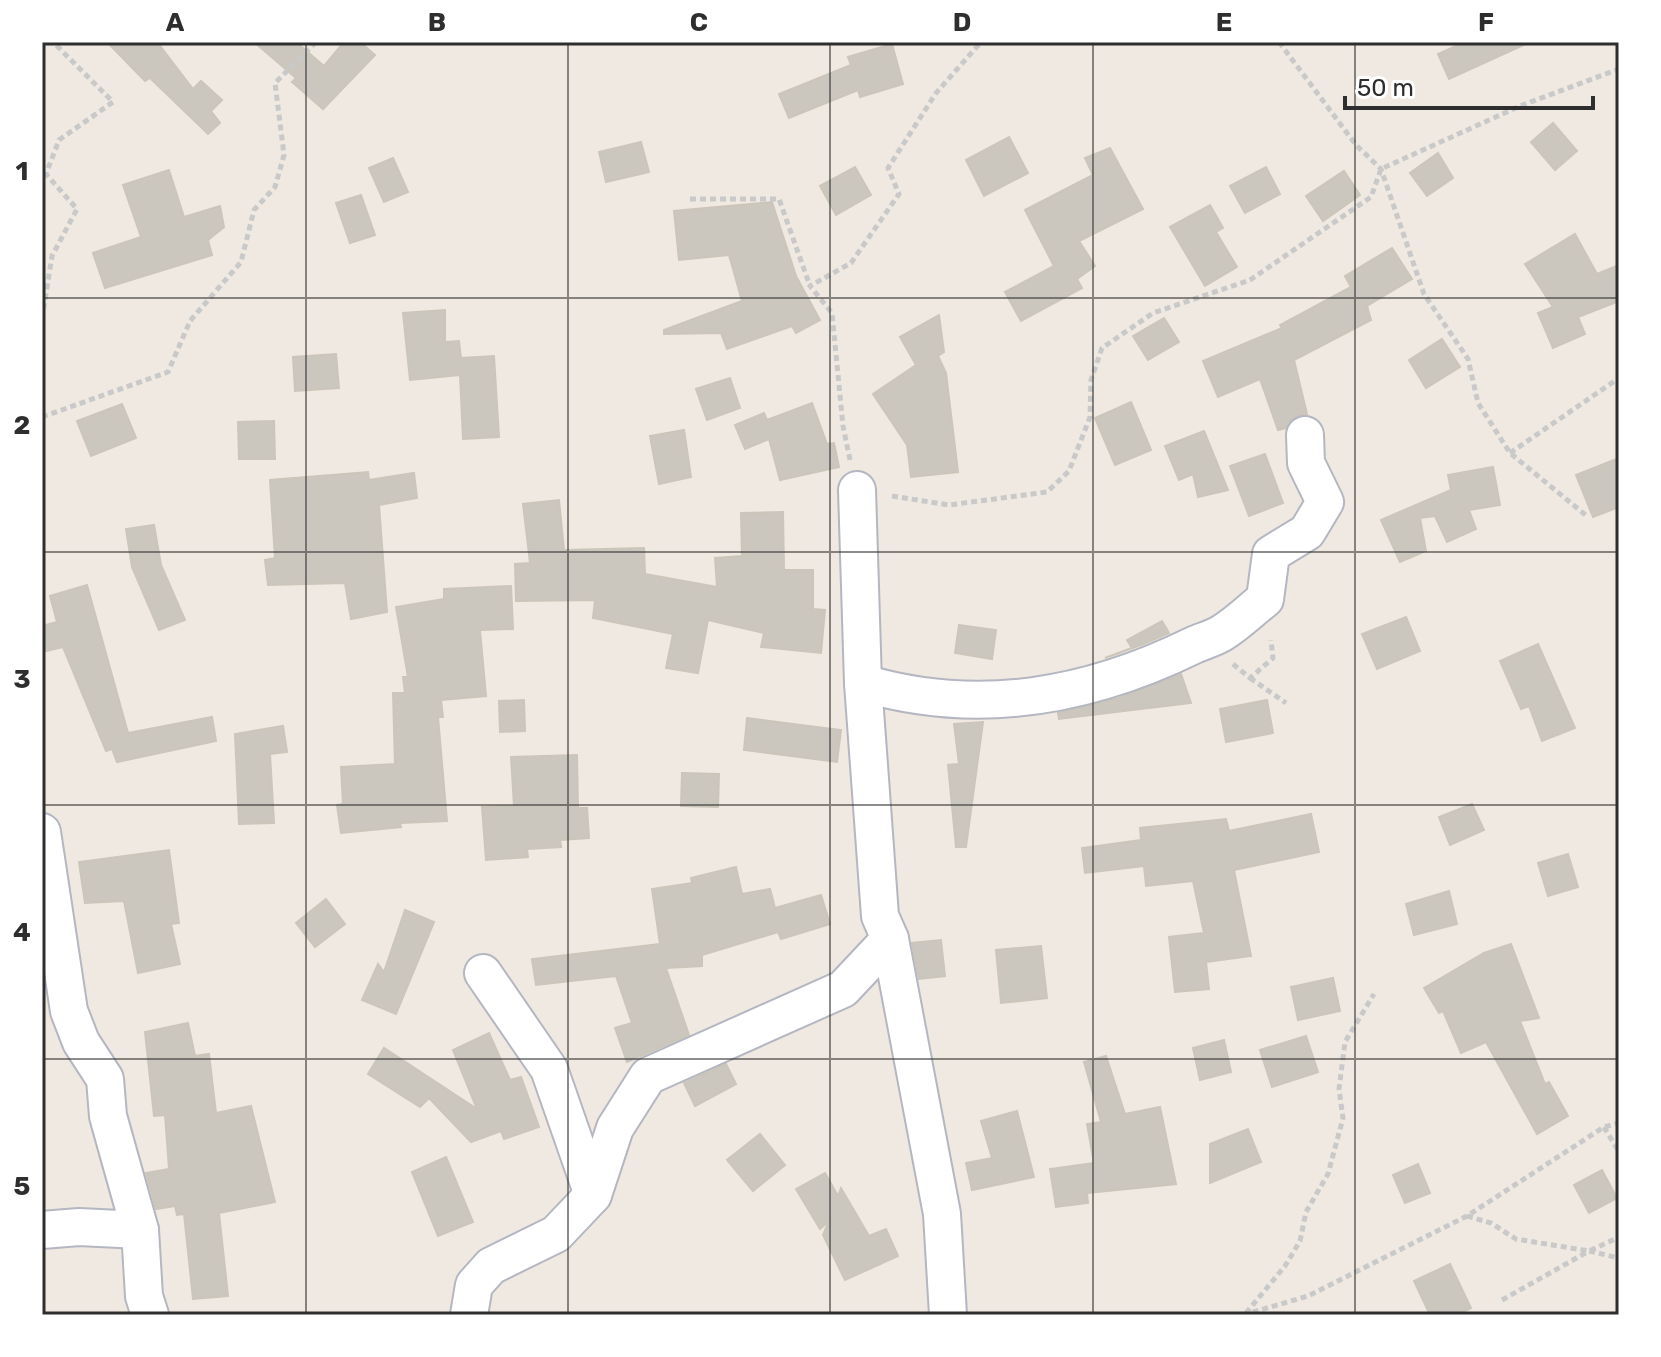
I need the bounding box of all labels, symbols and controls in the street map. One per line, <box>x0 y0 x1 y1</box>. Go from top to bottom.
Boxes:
text: A <box>166 7 185 38</box>
text: B <box>428 7 446 38</box>
text: C <box>690 7 708 38</box>
text: D <box>953 7 971 38</box>
text: E <box>1216 7 1232 38</box>
text: F <box>1478 7 1494 38</box>
scale bar <box>1345 60 1593 110</box>
text: 50 m <box>1357 74 1414 102</box>
text: 1 <box>16 156 28 187</box>
text: 2 <box>14 410 30 441</box>
text: 3 <box>13 664 31 695</box>
text: 4 <box>13 917 31 948</box>
text: 5 <box>14 1171 30 1202</box>

